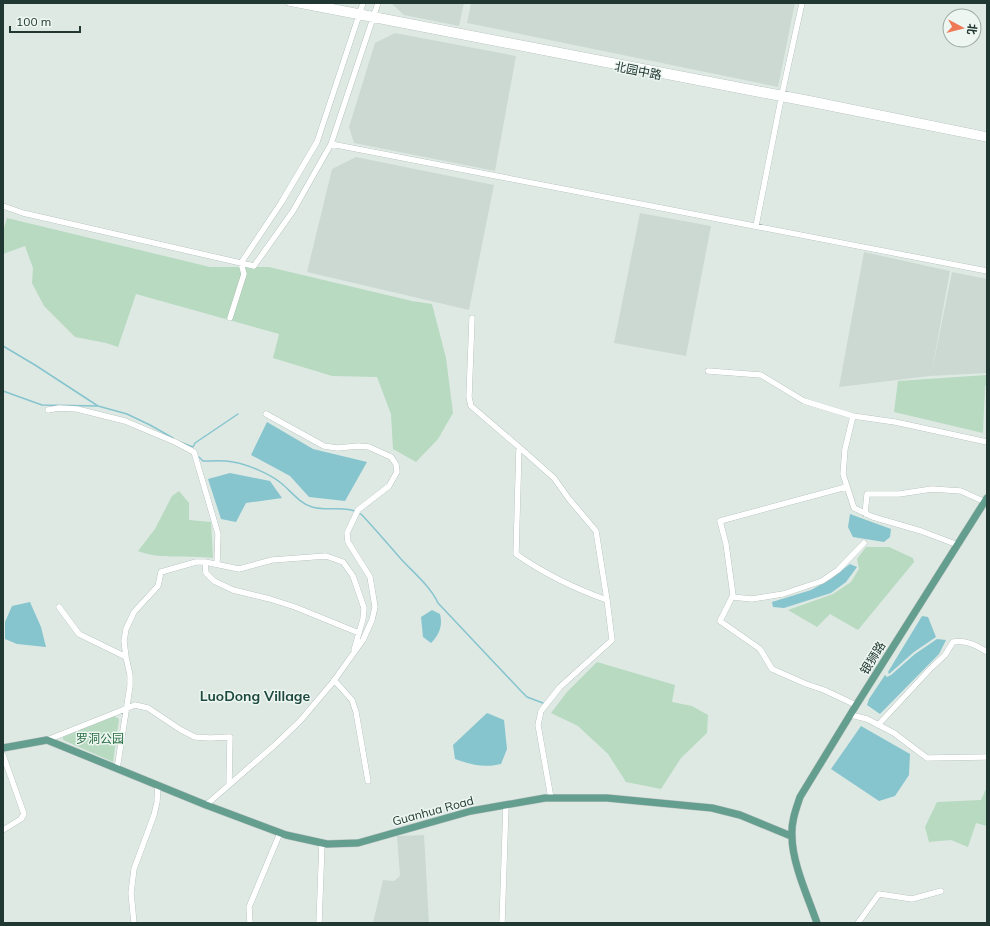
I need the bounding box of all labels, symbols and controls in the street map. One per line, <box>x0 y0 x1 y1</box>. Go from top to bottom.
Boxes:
scale bar <box>10 8 80 34</box>
north arrow <box>942 8 982 48</box>
text: 100 m <box>16 14 51 29</box>
text: 北 <box>964 23 980 36</box>
street label: 北园中路 <box>613 59 663 82</box>
street label: 银狮路 <box>857 638 888 677</box>
district label: LuoDong Village <box>200 687 311 705</box>
park label: 罗洞公园 <box>76 731 124 746</box>
street label: Guanhua Road <box>391 792 475 829</box>

